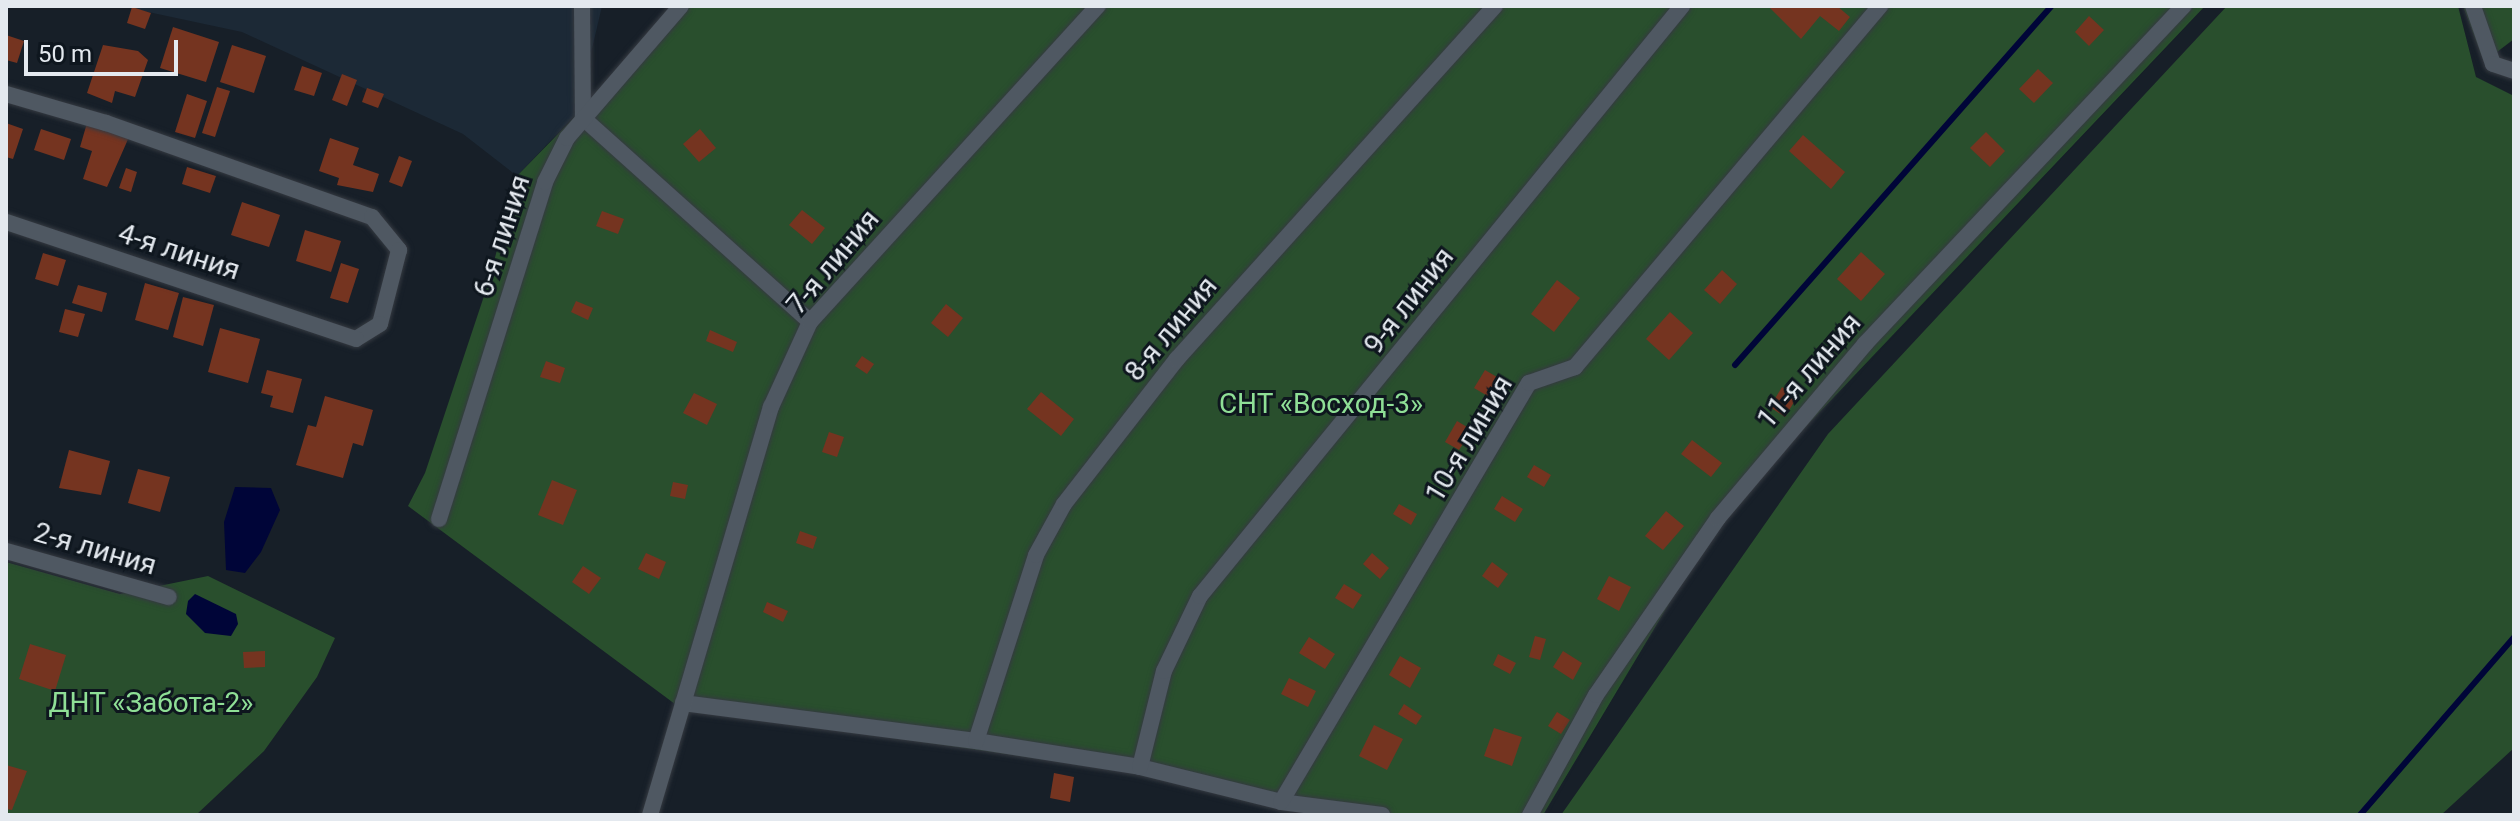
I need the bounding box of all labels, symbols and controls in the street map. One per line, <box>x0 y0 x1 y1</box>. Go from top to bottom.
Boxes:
scale bar <box>28 24 182 74</box>
text: 50 m <box>38 40 92 68</box>
street label: 6-я линия <box>467 171 537 301</box>
street label: 7-я линия <box>780 203 886 321</box>
street label: 4-я линия <box>114 217 244 287</box>
street label: 9-я линия <box>1357 241 1461 361</box>
street label: 8-я линия <box>1118 270 1224 388</box>
street label: 11-я линия <box>1750 307 1868 435</box>
street label: 10-я линия <box>1418 370 1520 508</box>
park label: СНТ «Восход-3» <box>1219 387 1423 421</box>
street label: 2-я линия <box>30 516 160 582</box>
park label: ДНТ «Забота-2» <box>48 686 254 720</box>

